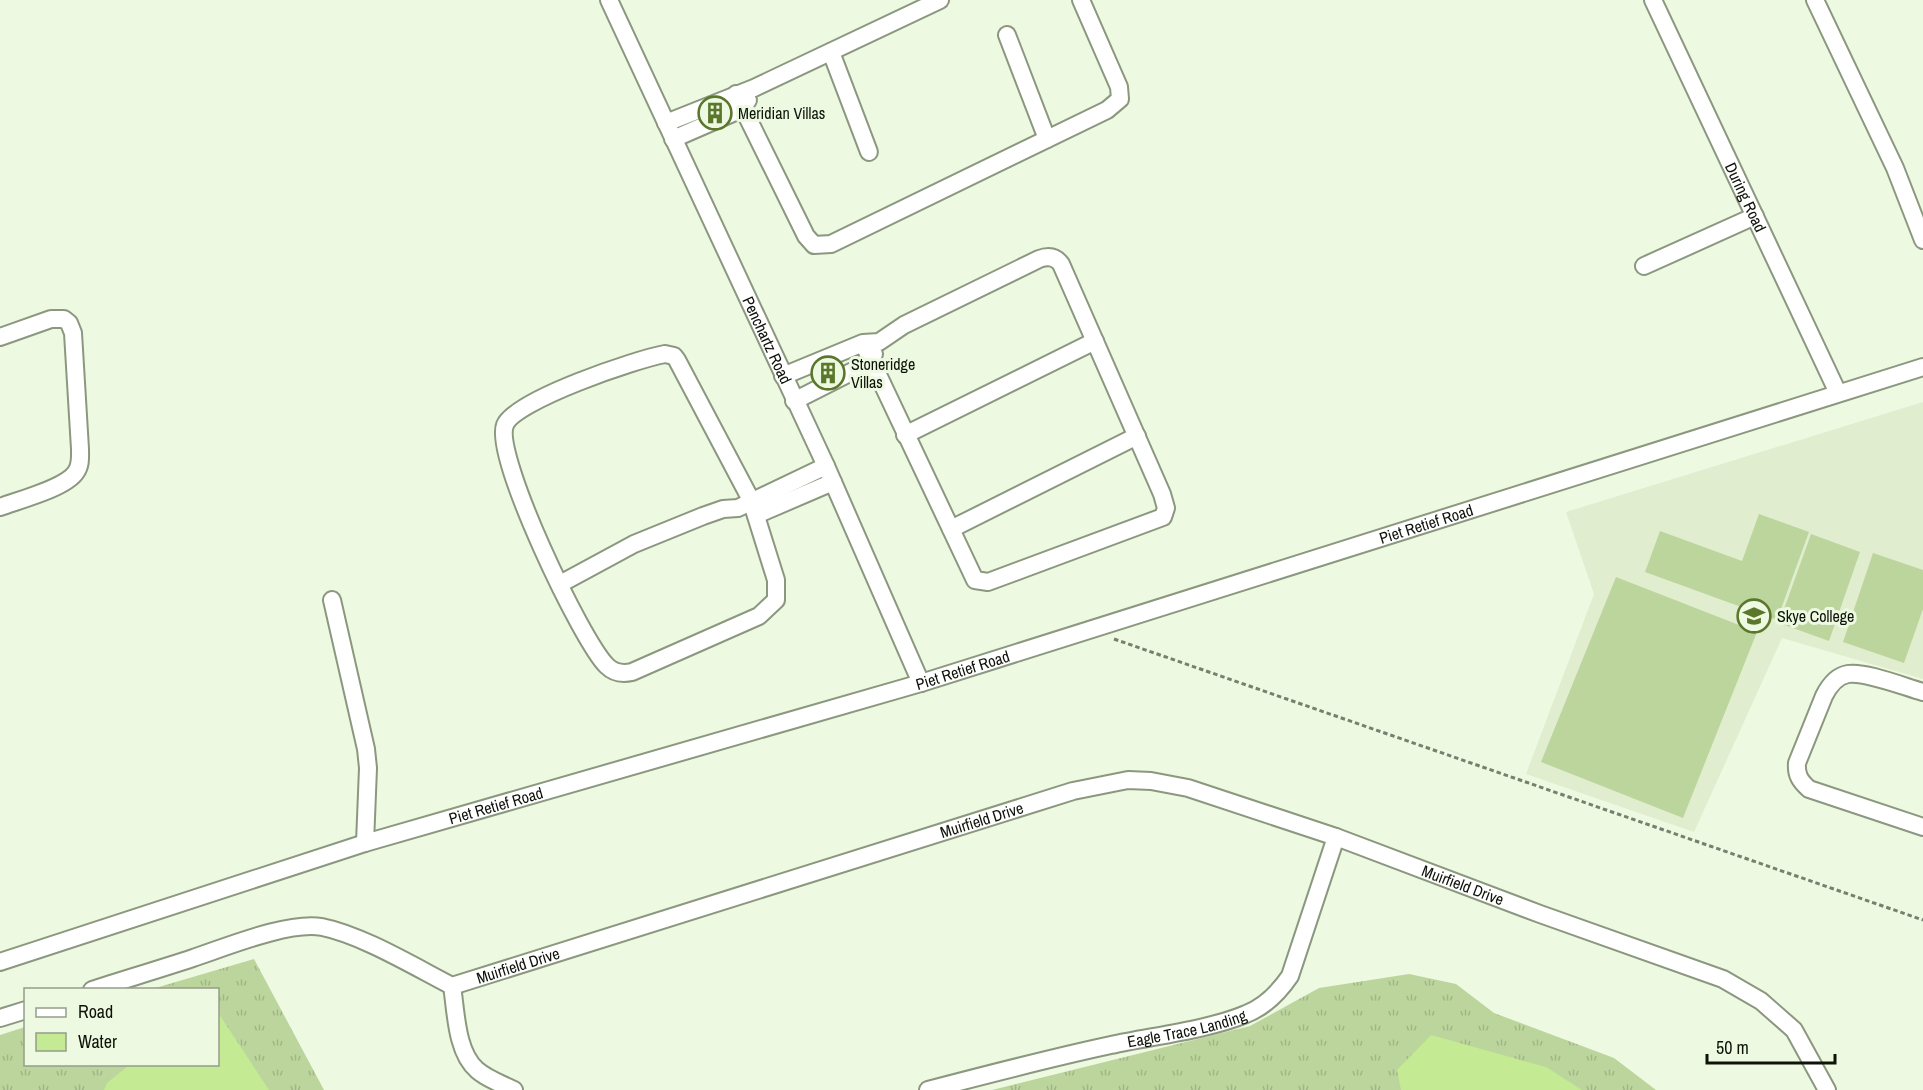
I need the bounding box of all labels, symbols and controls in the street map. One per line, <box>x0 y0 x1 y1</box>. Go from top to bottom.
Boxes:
building icon: Meridian Villas <box>697 95 733 131</box>
place label: Meridian Villas <box>738 102 825 124</box>
street label: During Road <box>1720 159 1772 236</box>
street label: Penchartz Road <box>737 293 797 387</box>
place label: Stoneridge Villas <box>851 353 915 393</box>
building icon: Stoneridge Villas <box>810 355 846 391</box>
street label: Piet Retief Road <box>1376 499 1476 549</box>
school or university icon: Skye College <box>1736 598 1772 634</box>
place label: Skye College <box>1777 605 1854 627</box>
street label: Piet Retief Road <box>913 645 1012 695</box>
street label: Piet Retief Road <box>446 781 545 829</box>
street label: Muirfield Drive <box>937 796 1026 843</box>
street label: Muirfield Drive <box>1419 859 1507 910</box>
street label: Muirfield Drive <box>474 942 562 989</box>
legend <box>24 988 219 1066</box>
text: Road <box>78 999 113 1024</box>
street label: Eagle Trace Landing <box>1126 1004 1250 1052</box>
scale bar <box>1707 1027 1834 1065</box>
text: Water <box>78 1029 117 1054</box>
text: 50 m <box>1716 1035 1749 1060</box>

